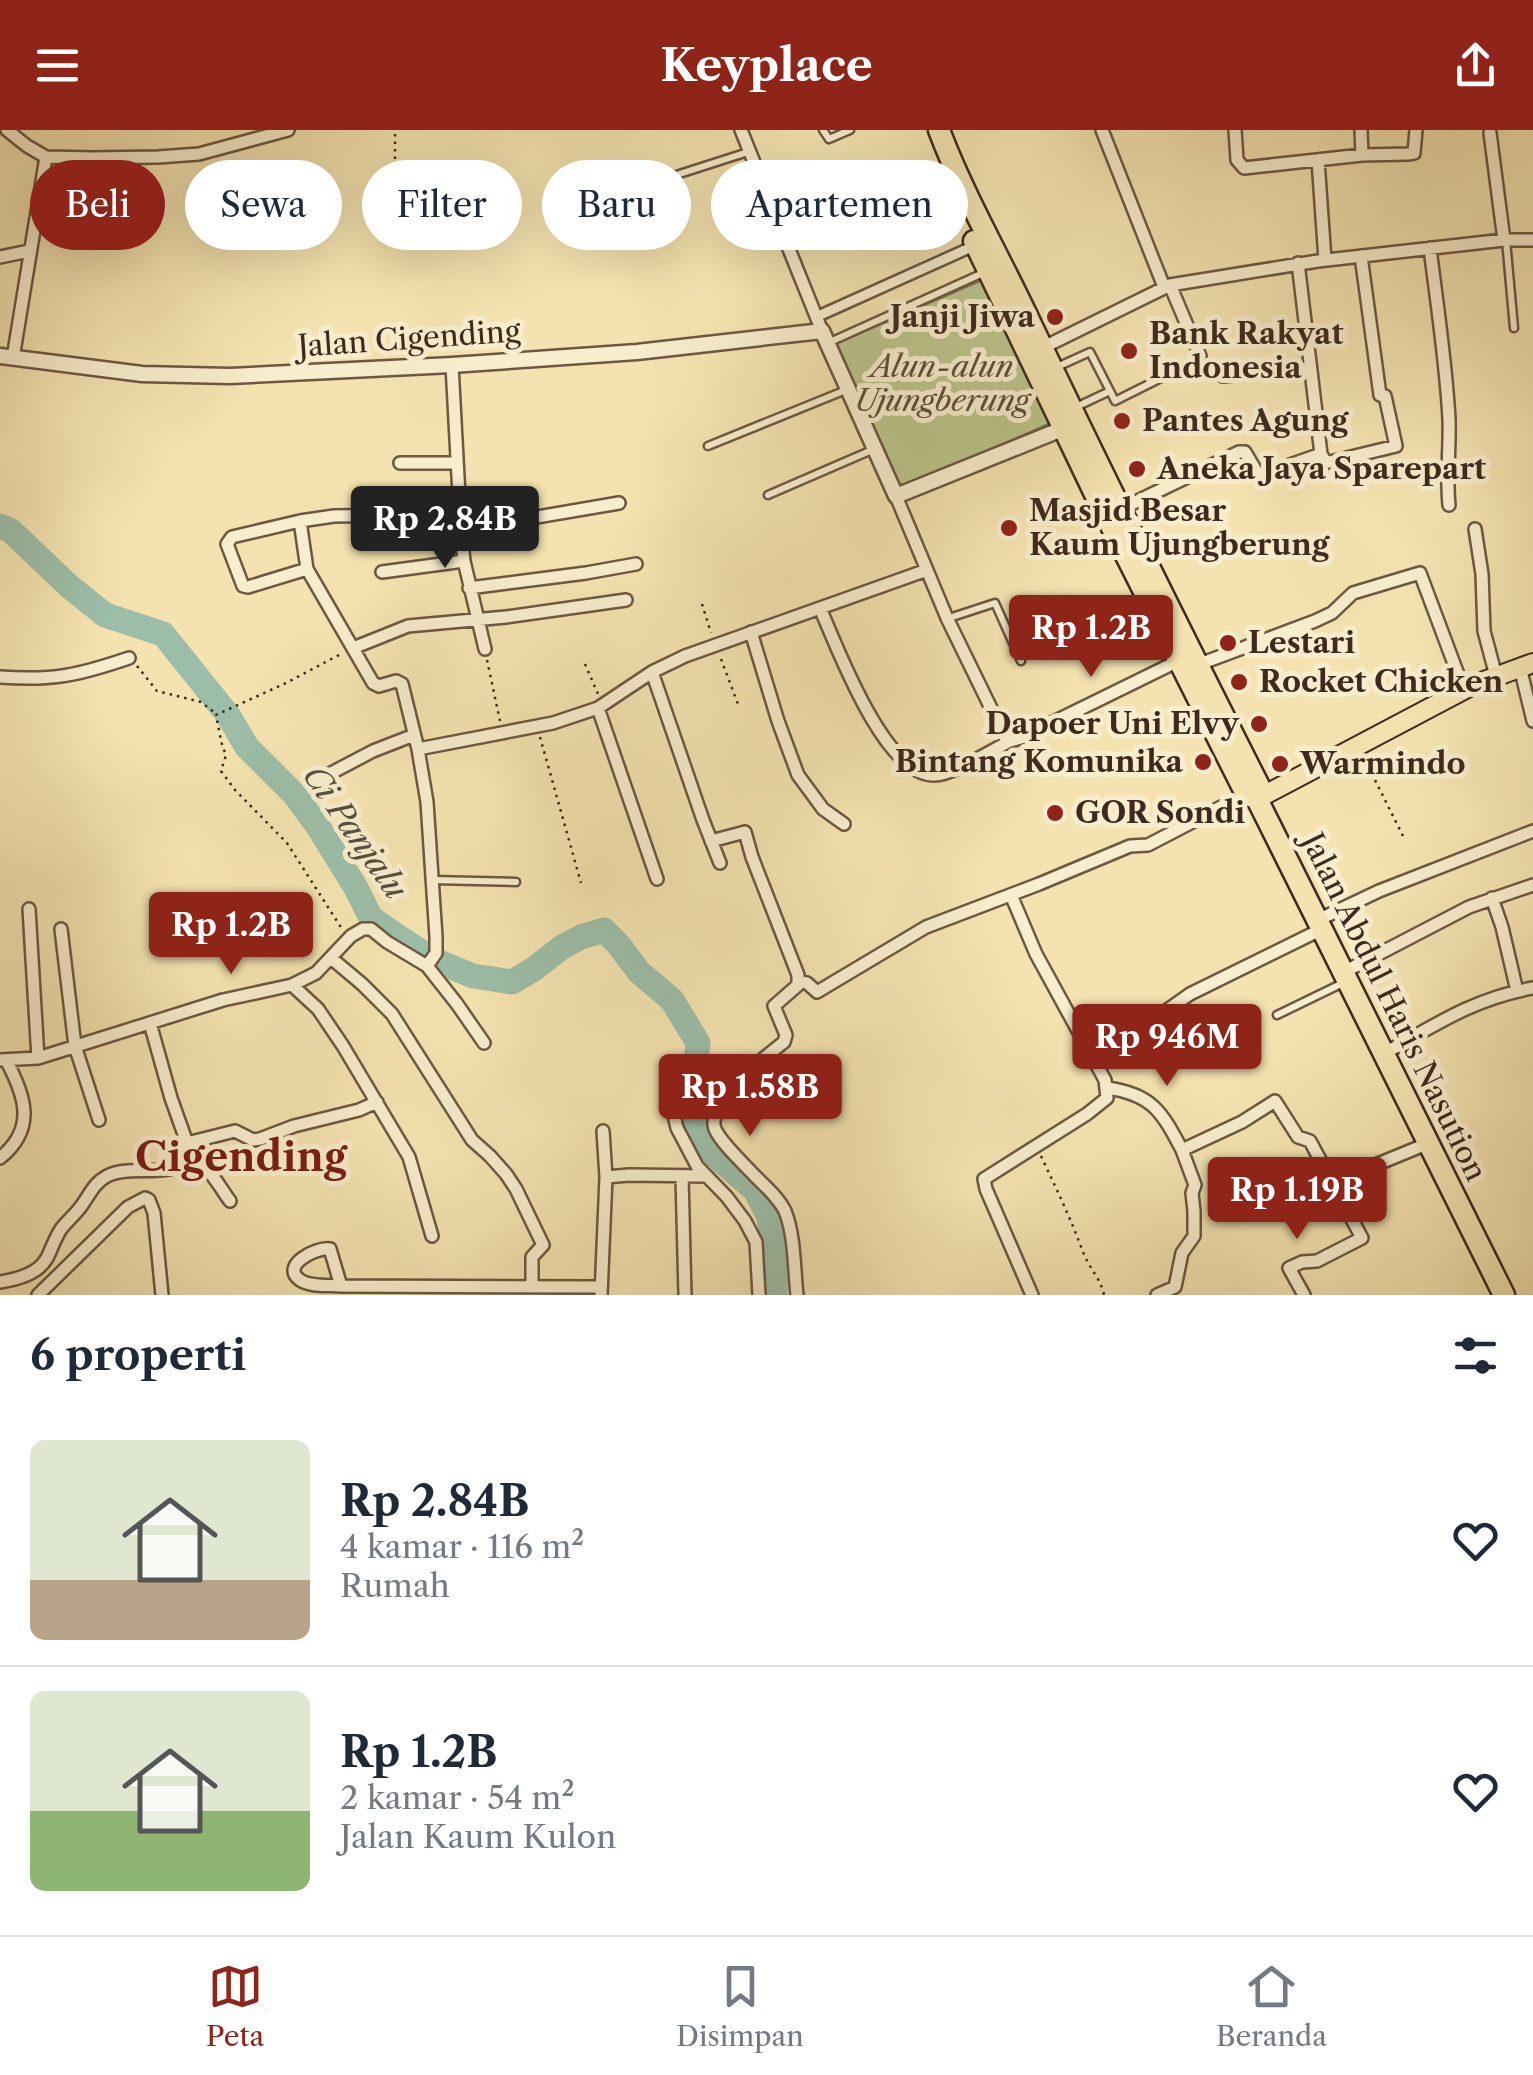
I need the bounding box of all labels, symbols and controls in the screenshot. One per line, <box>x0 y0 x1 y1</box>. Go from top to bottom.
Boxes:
text: Keyplace <box>660 37 873 93</box>
icon: menu <box>30 38 85 93</box>
icon: share <box>1448 38 1503 93</box>
chip: Beli <box>30 160 165 250</box>
chip: Sewa <box>185 160 342 250</box>
chip: Filter <box>362 160 522 250</box>
chip: Baru <box>542 160 691 250</box>
chip: Apartemen <box>711 160 968 250</box>
place label: Janji Jiwa <box>885 298 1036 335</box>
marker: Janji Jiwa <box>1044 306 1066 328</box>
street label: Jalan Cigending <box>292 312 522 365</box>
place label: Bank Rakyat Indonesia <box>1149 315 1343 386</box>
marker: Bank Rakyat Indonesia <box>1118 340 1140 362</box>
park label: Alun-alun Ujungberung <box>855 348 1032 419</box>
place label: Pantes Agung <box>1142 402 1349 439</box>
marker: Pantes Agung <box>1111 410 1133 432</box>
place label: Aneka Jaya Sparepart <box>1156 450 1486 487</box>
marker: Aneka Jaya Sparepart <box>1126 458 1148 480</box>
pin: Rp 2.84B <box>342 486 548 571</box>
place label: Masjid Besar Kaum Ujungberung <box>1029 492 1330 563</box>
text: Rp 2.84B <box>373 499 517 538</box>
marker: Masjid Besar Kaum Ujungberung <box>998 517 1020 539</box>
pin: Rp 1.2B <box>999 595 1183 680</box>
text: Rp 1.2B <box>1031 608 1151 647</box>
place label: Lestari <box>1248 624 1356 661</box>
marker: Lestari <box>1217 632 1239 654</box>
place label: Rocket Chicken <box>1259 663 1504 700</box>
marker: Rocket Chicken <box>1228 671 1250 693</box>
place label: Dapoer Uni Elvy <box>985 705 1241 742</box>
marker: Dapoer Uni Elvy <box>1248 713 1270 735</box>
place label: Bintang Komunika <box>895 743 1184 780</box>
place label: Warmindo <box>1299 745 1466 782</box>
marker: Bintang Komunika <box>1192 751 1214 773</box>
marker: Warmindo <box>1269 753 1291 775</box>
water label: Ci Panjalu <box>295 757 416 906</box>
place label: GOR Sondi <box>1075 794 1245 831</box>
marker: GOR Sondi <box>1044 802 1066 824</box>
street label: Jalan Abdul Haris Nasution <box>1292 823 1495 1187</box>
pin: Rp 1.2B <box>139 892 323 977</box>
text: Rp 1.2B <box>171 905 291 944</box>
pin: Rp 946M <box>1075 1004 1259 1089</box>
text: Rp 946M <box>1094 1017 1240 1056</box>
pin: Rp 1.58B <box>647 1054 853 1139</box>
text: Rp 1.58B <box>681 1067 819 1106</box>
district label: Cigending <box>135 1132 348 1181</box>
pin: Rp 1.19B <box>1194 1157 1400 1242</box>
text: Rp 1.19B <box>1230 1170 1364 1209</box>
icon: filters <box>1448 1328 1503 1383</box>
text: 6 properti <box>30 1329 246 1381</box>
text: Rp 2.84B <box>340 1475 529 1527</box>
icon: home <box>110 1480 230 1600</box>
icon: heart <box>1448 1513 1503 1568</box>
text: 4 kamar · 116 m² <box>340 1527 584 1566</box>
text: Rumah <box>340 1566 450 1605</box>
text: Rp 1.2B <box>340 1726 498 1778</box>
icon: home <box>110 1731 230 1851</box>
icon: heart <box>1448 1764 1503 1819</box>
text: 2 kamar · 54 m² <box>340 1778 575 1817</box>
text: Jalan Kaum Kulon <box>340 1817 616 1856</box>
tab: Peta <box>206 1959 264 2053</box>
tab: Disimpan <box>676 1959 804 2053</box>
tab: Beranda <box>1216 1959 1327 2053</box>

